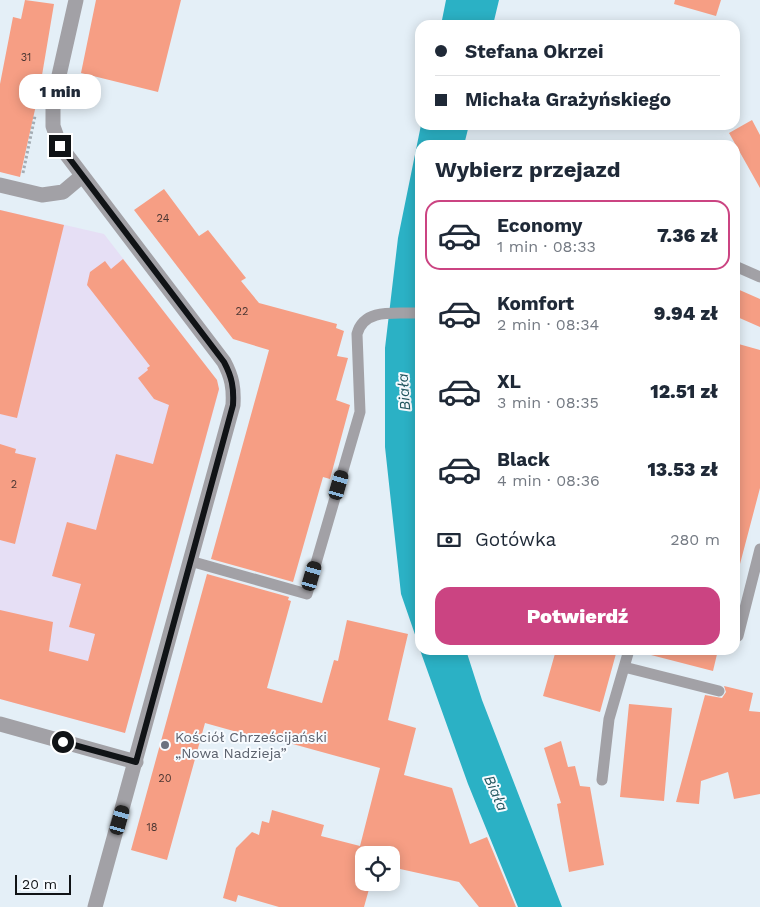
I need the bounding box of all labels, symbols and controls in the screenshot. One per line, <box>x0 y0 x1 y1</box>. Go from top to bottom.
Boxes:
text: Stefana Okrzei <box>465 40 603 63</box>
house number: 31 <box>21 51 31 64</box>
callout: 1 min <box>19 74 101 108</box>
text: 1 min <box>39 82 81 101</box>
text: Michała Grażyńskiego <box>465 88 671 111</box>
route end <box>49 135 71 157</box>
text: Wybierz przejazd <box>435 157 620 182</box>
house number: 24 <box>157 212 170 225</box>
icon: car <box>437 213 482 258</box>
text: Economy <box>497 214 582 237</box>
text: 7.36 zł <box>657 224 718 247</box>
text: 1 min · 08:33 <box>497 237 596 256</box>
icon: car <box>437 291 482 336</box>
text: Komfort <box>497 292 574 315</box>
text: 9.94 zł <box>654 302 718 325</box>
house number: 22 <box>236 305 248 318</box>
text: 2 min · 08:34 <box>497 315 599 334</box>
icon: car <box>437 369 482 414</box>
text: XL <box>497 370 521 393</box>
water label: Biała <box>394 373 414 411</box>
text: 12.51 zł <box>650 380 718 403</box>
text: 3 min · 08:35 <box>497 393 599 412</box>
icon: car <box>437 447 482 492</box>
text: Black <box>497 448 550 471</box>
text: 13.53 zł <box>647 458 718 481</box>
car <box>327 469 350 501</box>
text: 4 min · 08:36 <box>497 471 600 490</box>
house number: 2 <box>11 478 17 491</box>
icon: cash <box>435 526 463 554</box>
text: Gotówka <box>475 528 556 551</box>
text: 280 m <box>670 530 720 549</box>
car <box>300 560 323 592</box>
button: Potwierdź <box>435 587 720 645</box>
place label: Kościół Chrześcijański „Nowa Nadzieja” <box>175 729 327 761</box>
route start <box>52 731 74 753</box>
marker: Kościół Chrześcijański „Nowa Nadzieja” <box>159 739 171 751</box>
house number: 20 <box>158 772 172 785</box>
water label: Biała <box>480 772 512 814</box>
car <box>108 804 131 836</box>
house number: 18 <box>146 821 158 834</box>
map controls <box>355 846 400 891</box>
button: locate <box>355 846 400 891</box>
scale bar <box>15 872 71 895</box>
text: 20 m <box>22 876 57 892</box>

